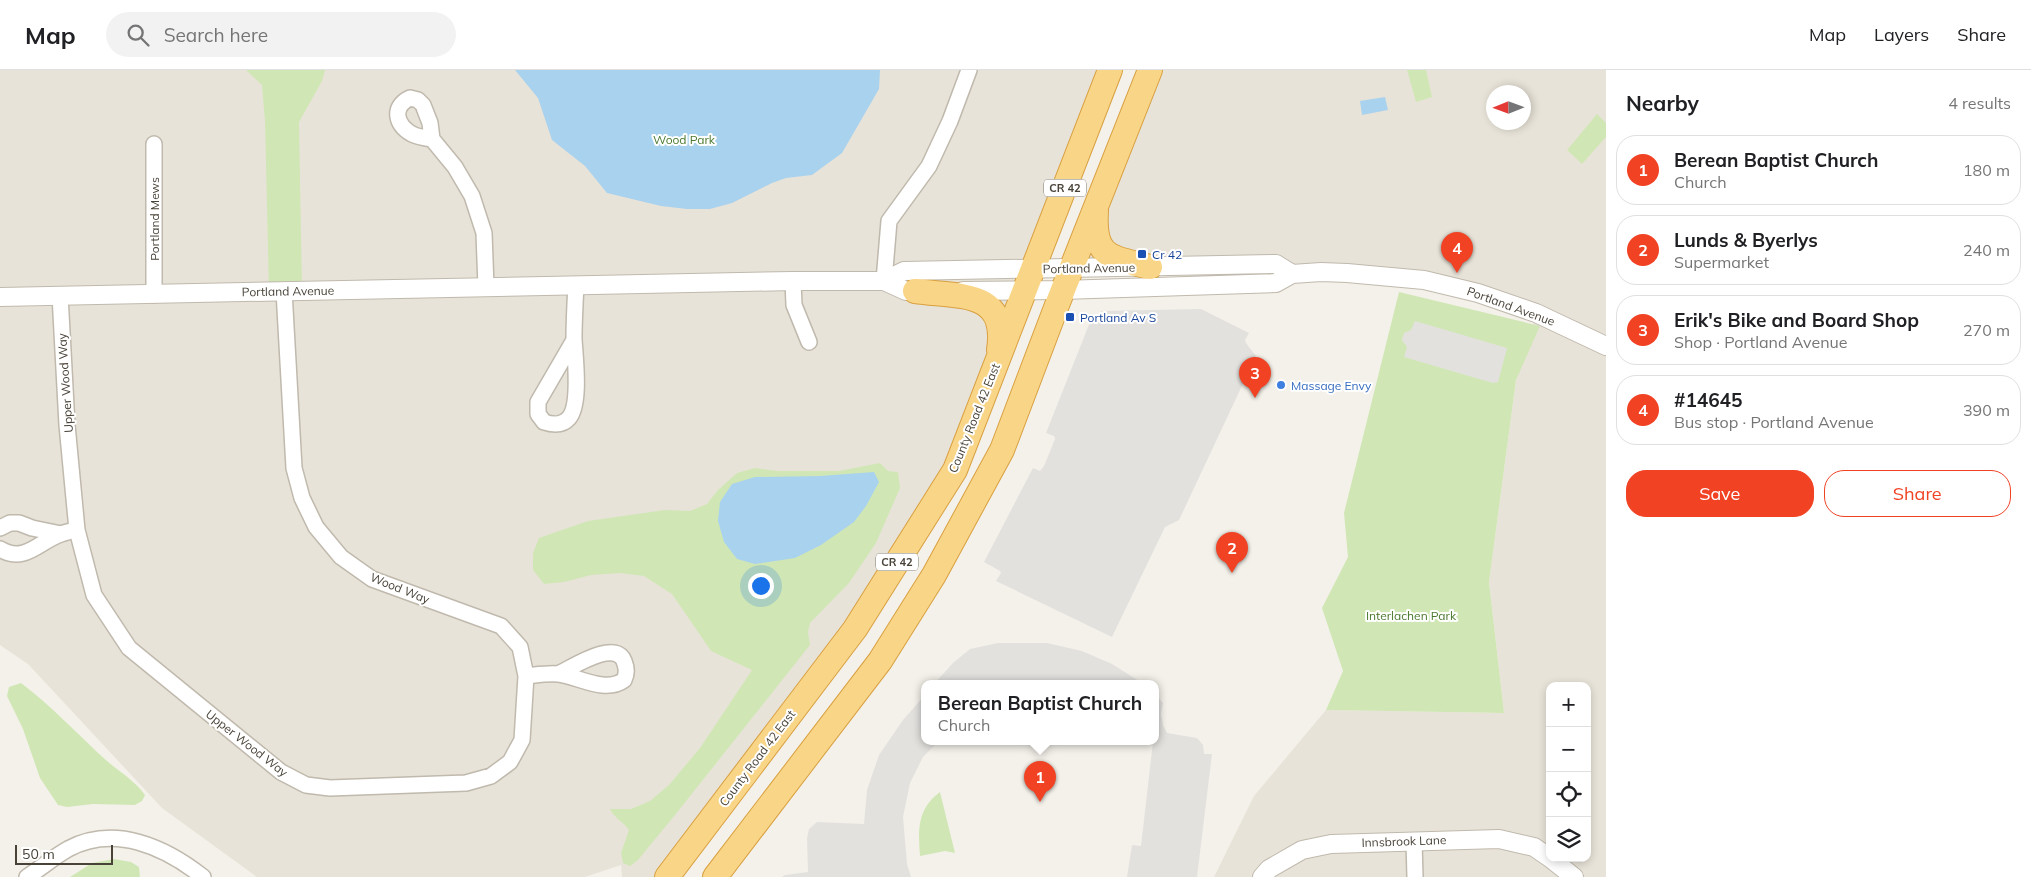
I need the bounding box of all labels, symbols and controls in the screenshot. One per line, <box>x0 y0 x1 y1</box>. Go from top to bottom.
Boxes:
search box <box>106 12 456 57</box>
text: Map <box>25 20 76 50</box>
icon: search <box>124 21 152 49</box>
text: Search here <box>164 23 268 47</box>
text: Map <box>1809 23 1846 46</box>
text: Layers <box>1874 23 1929 46</box>
text: Share <box>1957 23 2006 46</box>
north arrow <box>1486 85 1531 130</box>
text: Nearby <box>1626 90 1699 116</box>
text: 4 results <box>1948 93 2011 113</box>
park label: Wood Park <box>653 132 716 147</box>
text: Berean Baptist Church <box>1674 148 1878 172</box>
text: 1 <box>1638 160 1648 180</box>
text: 180 m <box>1963 160 2010 180</box>
text: Church <box>1674 172 1727 192</box>
street label: Portland Mews <box>147 177 162 261</box>
road number: CR 42 <box>1044 180 1086 196</box>
text: Lunds & Byerlys <box>1674 228 1818 252</box>
pin: 4 <box>1441 232 1473 273</box>
text: 2 <box>1638 240 1648 260</box>
text: 240 m <box>1963 240 2010 260</box>
place label: Cr 42 <box>1152 247 1182 262</box>
marker: Cr 42 <box>1136 248 1148 260</box>
text: Supermarket <box>1674 252 1769 272</box>
street label: Portland Avenue <box>1043 260 1135 276</box>
street label: Portland Avenue <box>242 283 334 299</box>
street label: Portland Avenue <box>1465 283 1557 329</box>
text: Erik's Bike and Board Shop <box>1674 308 1919 332</box>
place label: Portland Av S <box>1080 310 1156 325</box>
marker: Portland Av S <box>1064 311 1076 323</box>
text: 3 <box>1638 320 1648 340</box>
text: 270 m <box>1963 320 2010 340</box>
street label: Upper Wood Way <box>54 332 76 433</box>
text: Shop · Portland Avenue <box>1674 332 1847 352</box>
pin: 3 <box>1239 357 1271 398</box>
street label: County Road 42 East <box>945 361 1003 475</box>
place label: Massage Envy <box>1291 378 1372 393</box>
marker: Massage Envy <box>1275 379 1287 391</box>
text: #14645 <box>1674 388 1742 412</box>
text: 4 <box>1638 400 1648 420</box>
text: 390 m <box>1963 400 2010 420</box>
text: Bus stop · Portland Avenue <box>1674 412 1874 432</box>
button: Save <box>1626 470 1814 517</box>
button: Share <box>1824 470 2011 517</box>
pin: 2 <box>1216 532 1248 573</box>
road number: CR 42 <box>876 554 918 571</box>
street label: Wood Way <box>368 569 433 607</box>
your location <box>748 573 774 599</box>
park label: Interlachen Park <box>1366 608 1457 623</box>
popup <box>921 680 1159 745</box>
map controls <box>1546 682 1591 862</box>
button: + <box>1546 682 1591 727</box>
text: Berean Baptist Church <box>938 691 1142 715</box>
street label: Upper Wood Way <box>203 706 292 780</box>
street label: County Road 42 East <box>716 707 798 809</box>
text: Church <box>938 715 990 735</box>
button: − <box>1546 727 1591 772</box>
pin: 1 <box>1024 761 1056 802</box>
button: locate <box>1546 772 1591 817</box>
button: layers <box>1546 817 1591 862</box>
street label: Innsbrook Lane <box>1361 832 1447 850</box>
scale bar <box>15 842 112 865</box>
text: 50 m <box>22 845 55 863</box>

